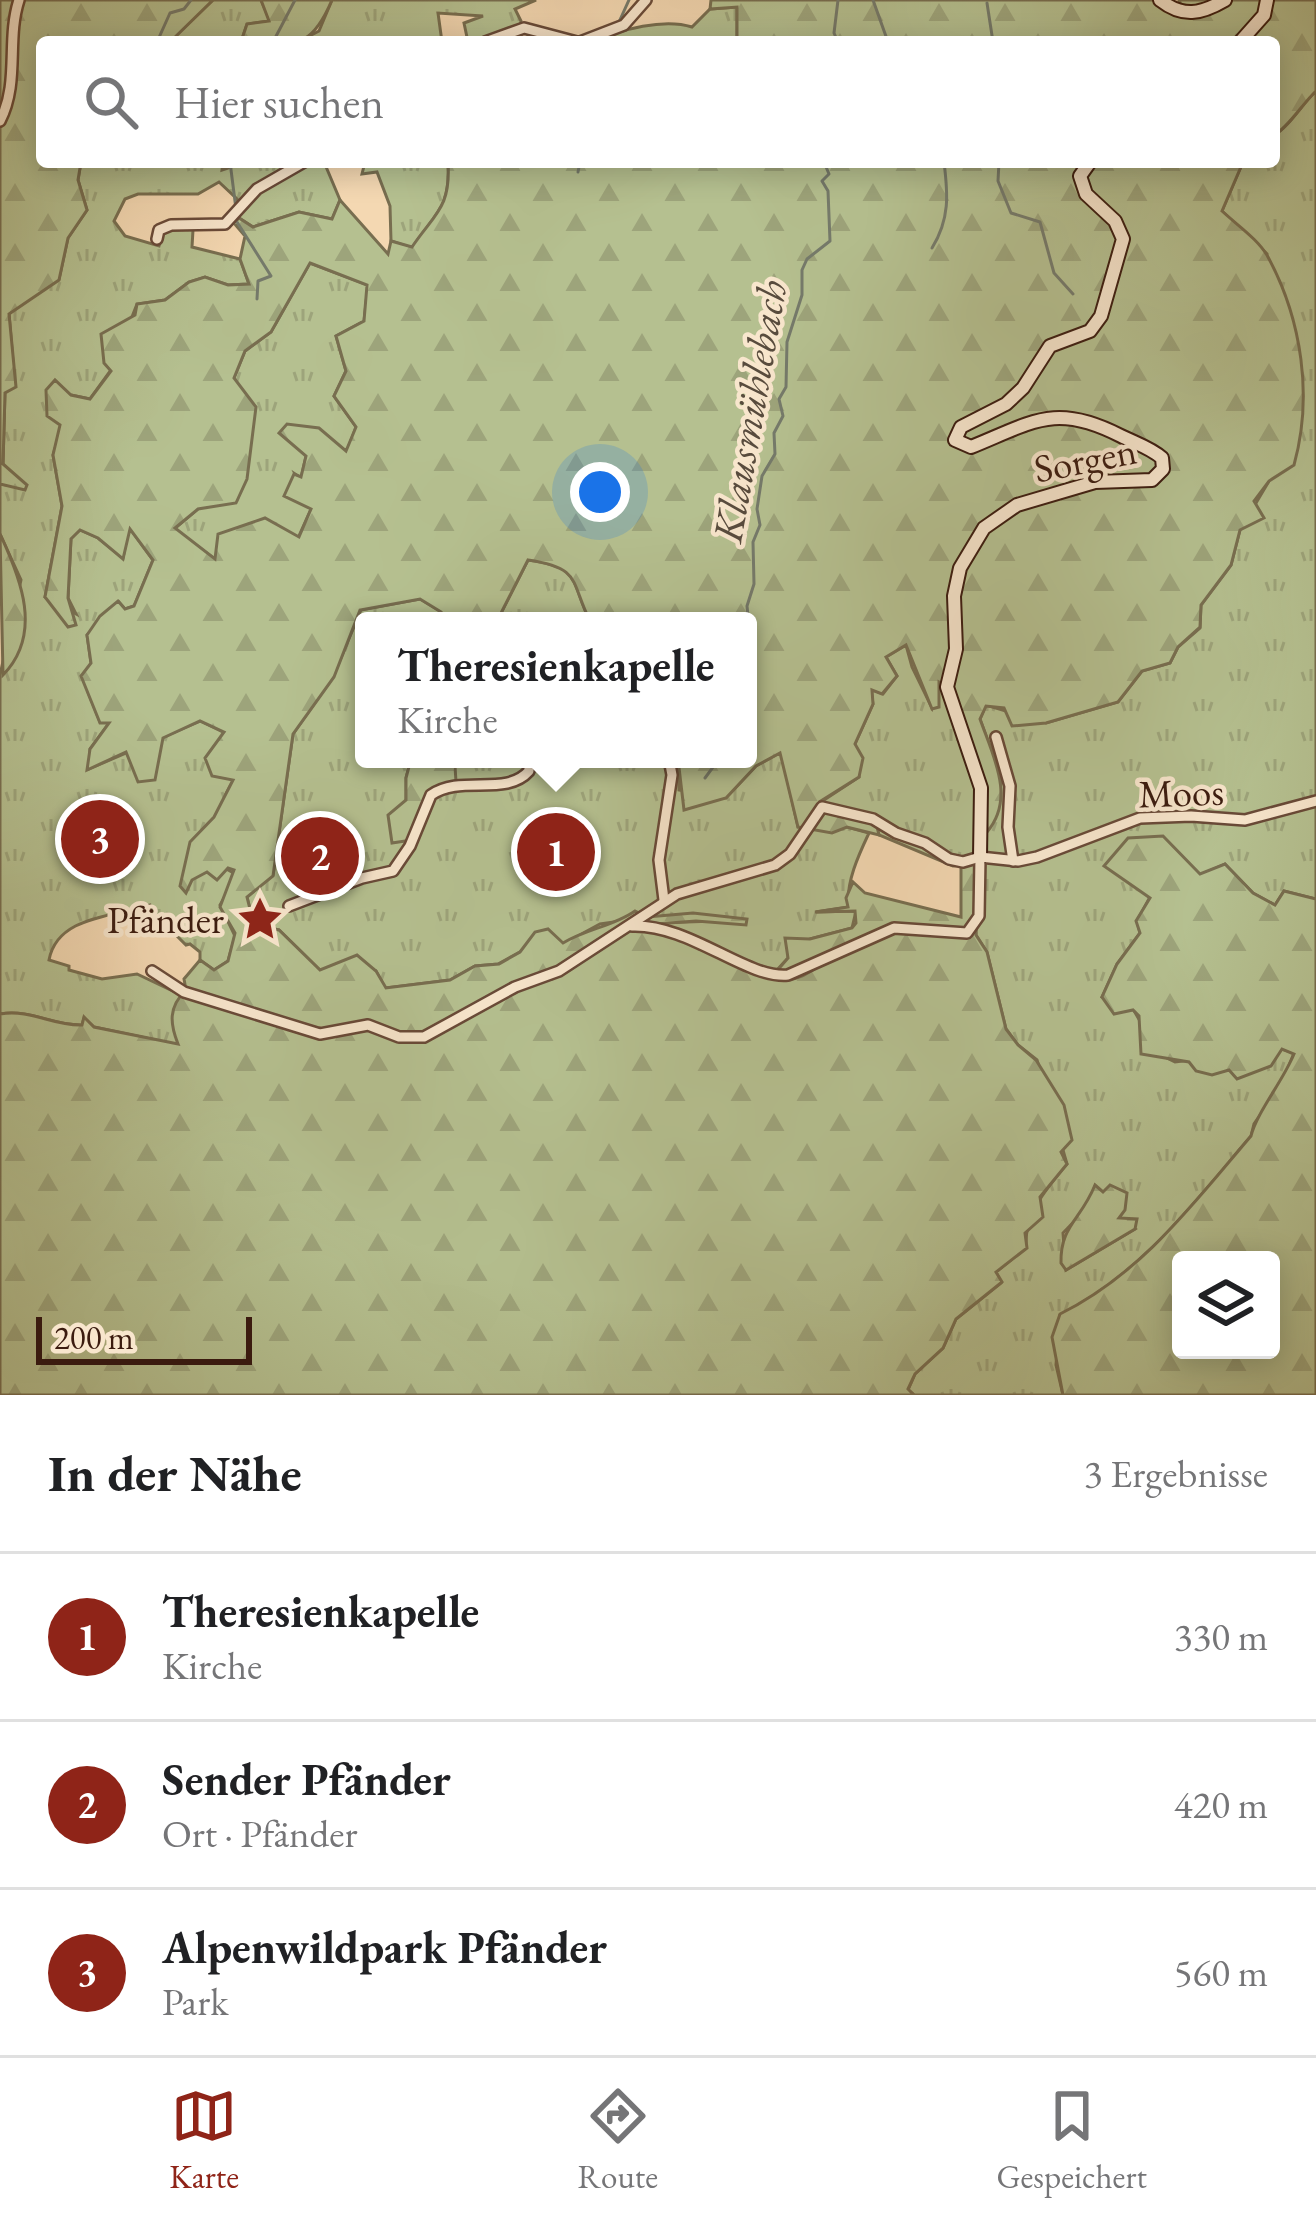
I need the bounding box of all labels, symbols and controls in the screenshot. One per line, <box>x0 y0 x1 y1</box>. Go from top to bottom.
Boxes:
search box <box>36 36 1280 168</box>
icon: search <box>78 69 144 135</box>
text: Hier suchen <box>174 73 384 131</box>
water label: Klausmühlebach <box>699 276 800 547</box>
street label: Sorgen <box>1030 425 1141 494</box>
your location <box>570 462 630 522</box>
popup <box>355 612 757 768</box>
text: Theresienkapelle <box>397 636 715 694</box>
text: Kirche <box>397 694 498 745</box>
street label: Moos <box>1137 766 1225 819</box>
pin: 3 <box>61 794 139 884</box>
pin: 1 <box>517 807 595 897</box>
pin: 2 <box>281 811 359 901</box>
place label: Pfänder <box>107 894 224 945</box>
place icon: Pfänder <box>235 894 285 944</box>
map controls <box>1172 1251 1280 1359</box>
button: layers <box>1172 1251 1280 1359</box>
scale bar <box>36 1311 252 1364</box>
text: 200 m <box>54 1316 134 1359</box>
text: In der Nähe <box>48 1440 302 1506</box>
text: 3 Ergebnisse <box>1084 1448 1268 1499</box>
text: Theresienkapelle <box>162 1582 479 1640</box>
text: 1 <box>77 1611 97 1662</box>
text: 330 m <box>1174 1611 1268 1662</box>
text: Kirche <box>162 1640 262 1691</box>
text: Sender Pfänder <box>162 1750 451 1808</box>
text: 2 <box>77 1779 97 1830</box>
text: 420 m <box>1174 1779 1268 1830</box>
text: Ort · Pfänder <box>162 1808 358 1859</box>
text: Alpenwildpark Pfänder <box>162 1918 607 1976</box>
text: 3 <box>77 1947 97 1998</box>
text: 560 m <box>1174 1947 1268 1998</box>
text: Park <box>162 1976 228 2027</box>
tab: Karte <box>169 2083 239 2198</box>
tab: Route <box>578 2083 658 2198</box>
tab: Gespeichert <box>996 2083 1147 2198</box>

